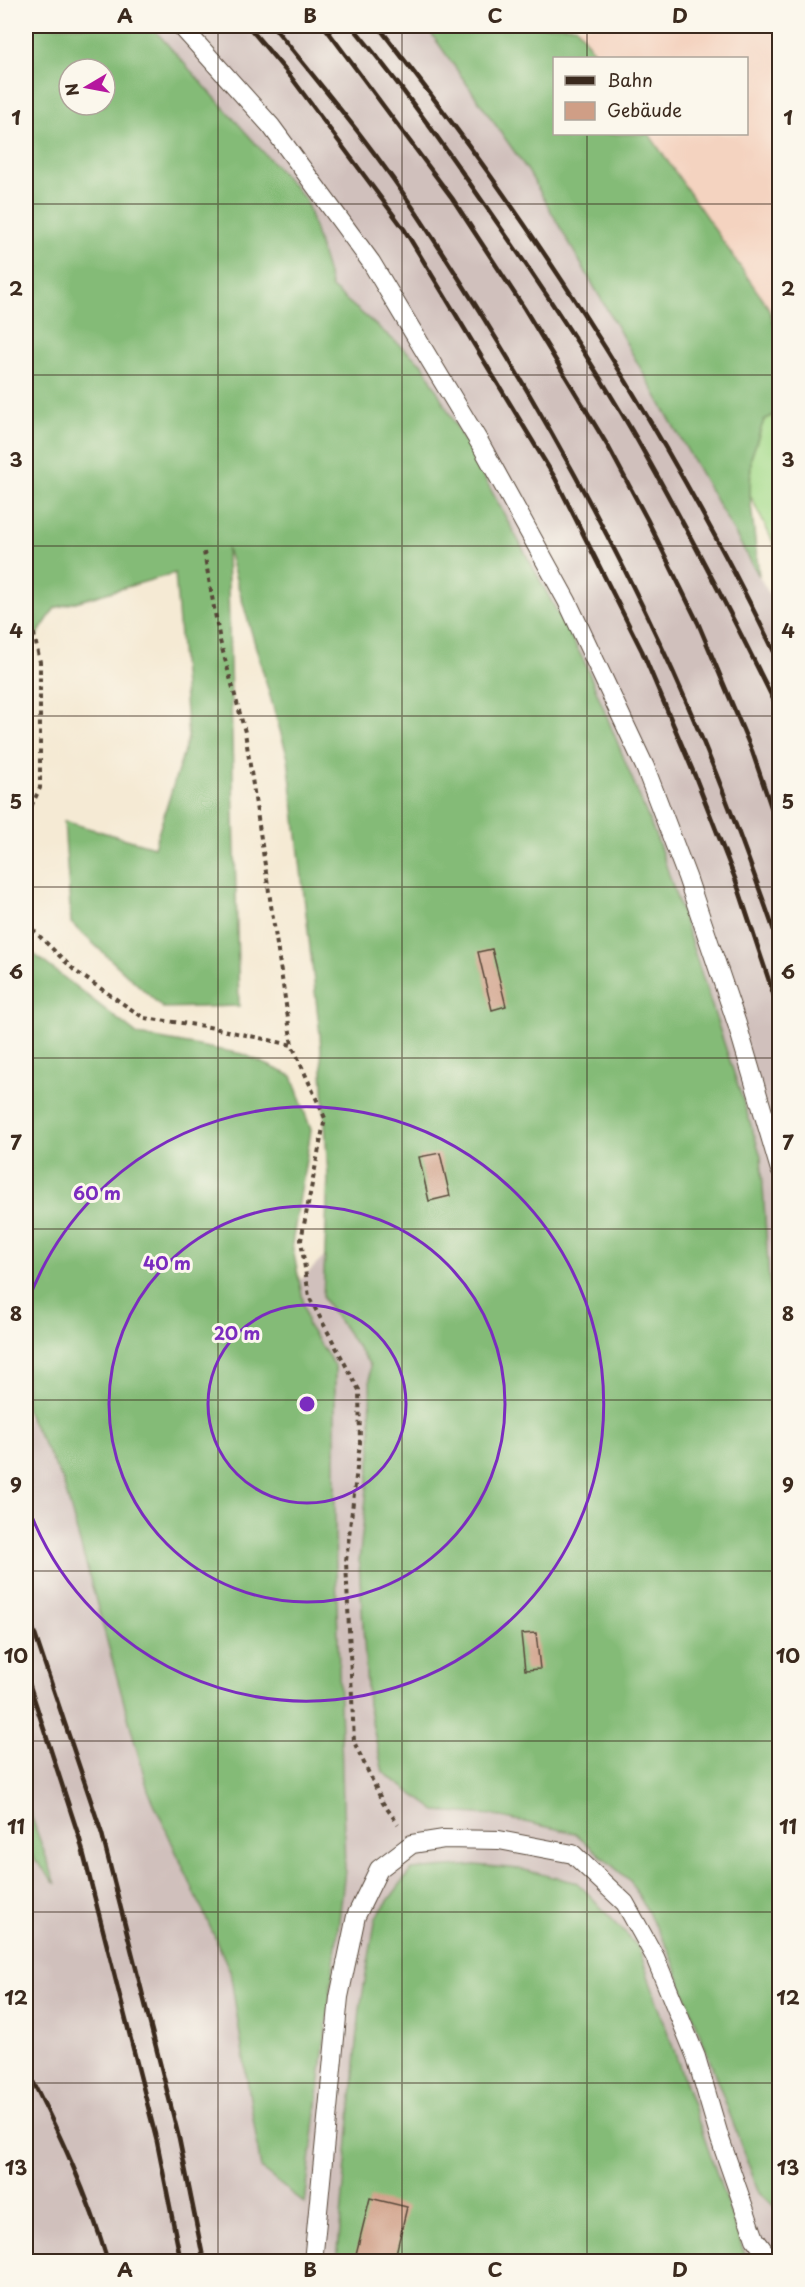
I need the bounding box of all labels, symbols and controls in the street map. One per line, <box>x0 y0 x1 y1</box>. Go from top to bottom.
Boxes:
text: A <box>117 0 133 30</box>
text: B <box>303 0 317 30</box>
text: C <box>487 0 503 30</box>
text: D <box>672 0 688 30</box>
north arrow <box>57 57 117 117</box>
legend <box>553 57 748 135</box>
text: Bahn <box>607 66 653 93</box>
text: N <box>58 81 84 98</box>
text: Gebäude <box>607 96 682 123</box>
text: 1 <box>11 102 21 132</box>
text: 1 <box>783 102 793 132</box>
text: 2 <box>9 273 23 303</box>
text: 2 <box>781 273 795 303</box>
text: 3 <box>9 444 23 474</box>
text: 3 <box>781 444 795 474</box>
text: 4 <box>9 615 23 645</box>
text: 4 <box>781 615 795 645</box>
text: 5 <box>10 786 22 816</box>
text: 5 <box>782 786 794 816</box>
text: 6 <box>9 956 23 986</box>
text: 6 <box>781 956 795 986</box>
text: 7 <box>10 1127 22 1157</box>
text: 7 <box>782 1127 794 1157</box>
text: 60 m <box>73 1179 121 1206</box>
text: 40 m <box>143 1249 191 1276</box>
text: 8 <box>10 1298 22 1328</box>
text: 8 <box>782 1298 794 1328</box>
text: 20 m <box>214 1319 260 1346</box>
centre of rings <box>297 1394 317 1414</box>
text: 9 <box>10 1469 22 1499</box>
text: 9 <box>782 1469 794 1499</box>
text: 10 <box>4 1640 28 1670</box>
text: 10 <box>776 1640 800 1670</box>
text: 11 <box>7 1811 25 1841</box>
text: 11 <box>779 1811 797 1841</box>
text: 12 <box>4 1982 28 2012</box>
text: 12 <box>776 1982 800 2012</box>
text: 13 <box>5 2152 27 2182</box>
text: 13 <box>777 2152 799 2182</box>
text: A <box>117 2254 133 2284</box>
text: B <box>303 2254 317 2284</box>
text: C <box>487 2254 503 2284</box>
text: D <box>672 2254 688 2284</box>

